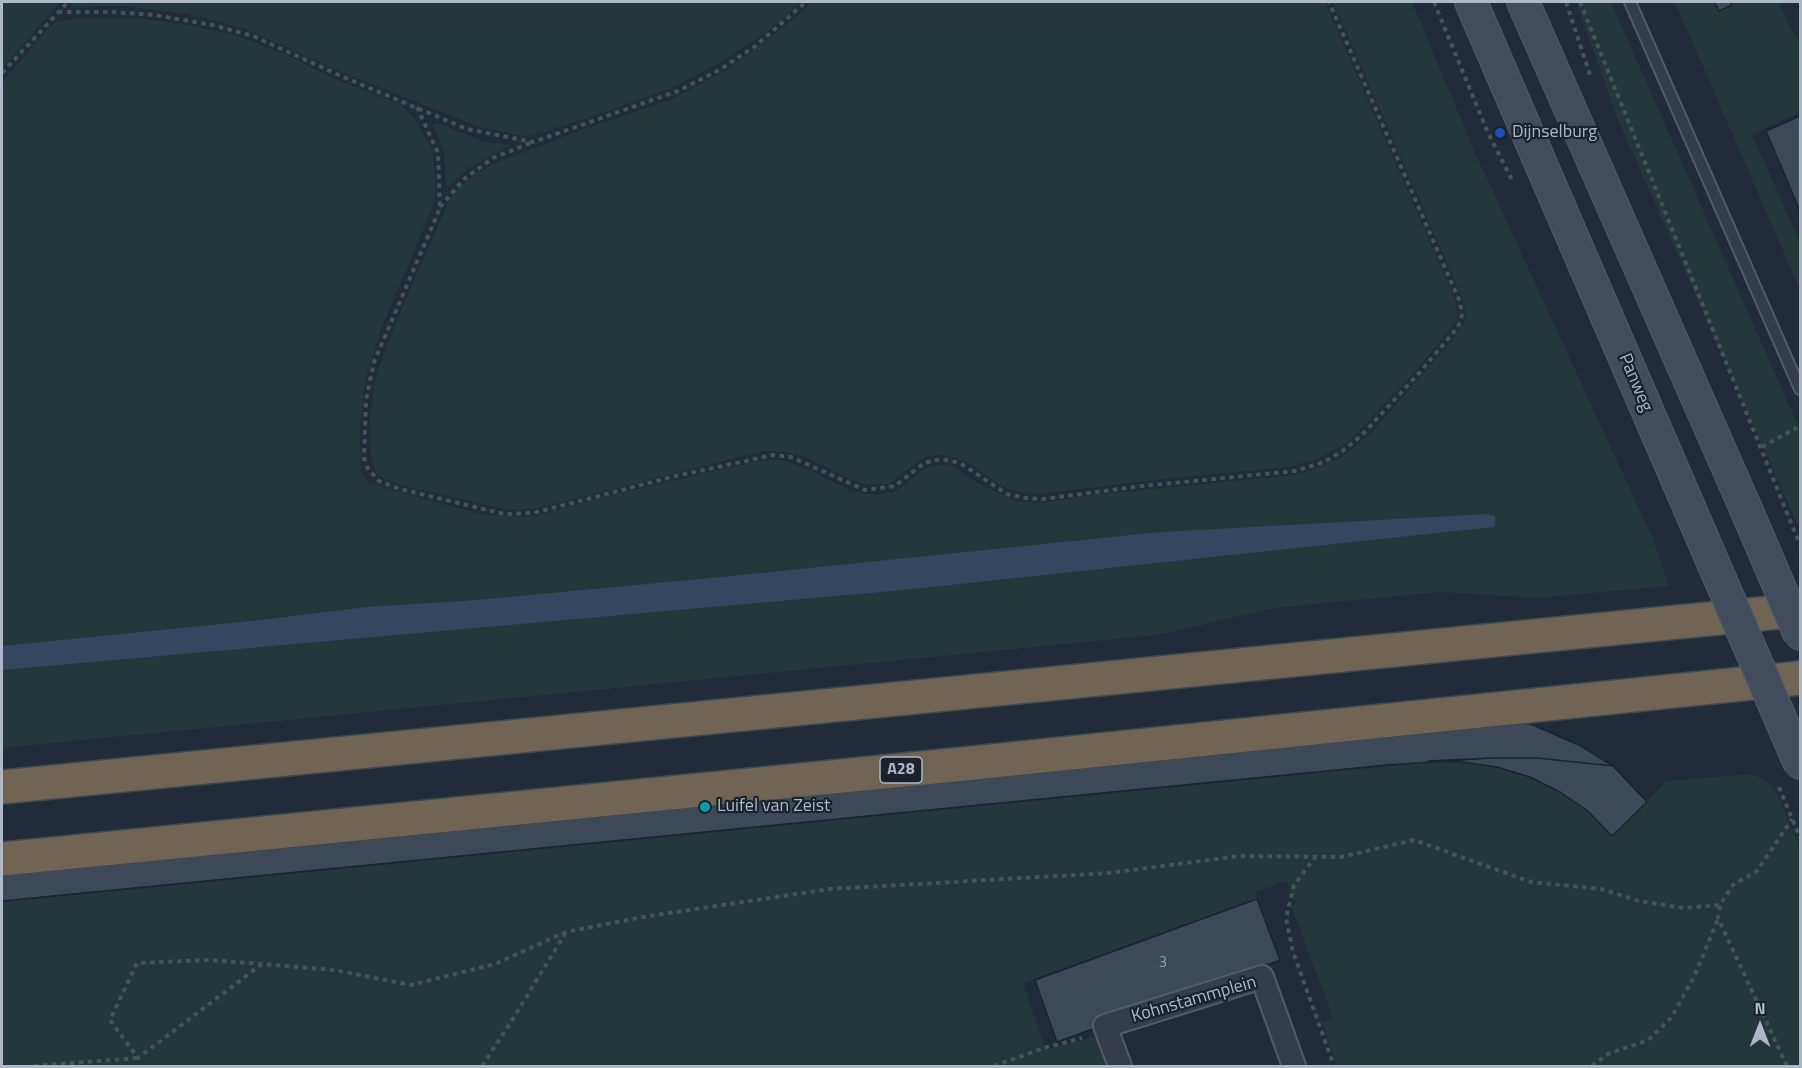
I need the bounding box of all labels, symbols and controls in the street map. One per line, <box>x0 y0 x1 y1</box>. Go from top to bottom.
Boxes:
place label: Dijnselburg <box>1512 122 1597 144</box>
marker: Dijnselburg <box>1493 126 1507 140</box>
street label: Panweg <box>1613 351 1657 415</box>
road number: A28 <box>880 757 922 783</box>
place label: Luifel van Zeist <box>717 796 830 818</box>
marker: Luifel van Zeist <box>698 800 712 814</box>
house number: 3 <box>1159 954 1167 972</box>
street label: Kohnstammplein <box>1129 972 1259 1028</box>
north arrow <box>1730 996 1790 1056</box>
text: N <box>1754 996 1766 1020</box>

